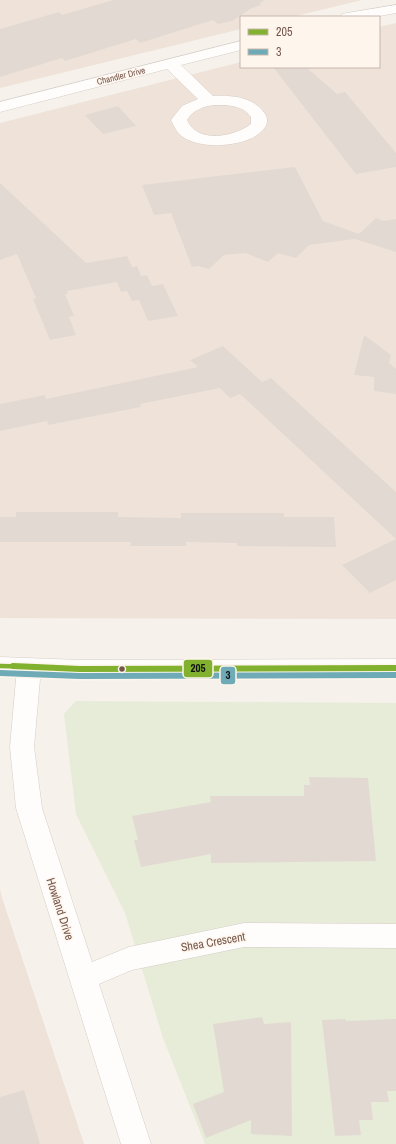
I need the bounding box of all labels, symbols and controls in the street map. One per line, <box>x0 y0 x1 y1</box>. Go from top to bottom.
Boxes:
legend <box>240 16 380 68</box>
text: 205 <box>276 24 293 40</box>
text: 3 <box>276 44 281 60</box>
street label: Chandler Drive <box>95 64 147 88</box>
line badge: 205 <box>183 659 213 678</box>
text: 205 <box>190 661 206 675</box>
unlabelled marker <box>117 664 127 674</box>
line badge: 3 <box>220 666 236 685</box>
text: 3 <box>225 668 231 682</box>
street label: Howland Drive <box>42 876 78 942</box>
street label: Shea Crescent <box>180 928 247 956</box>

